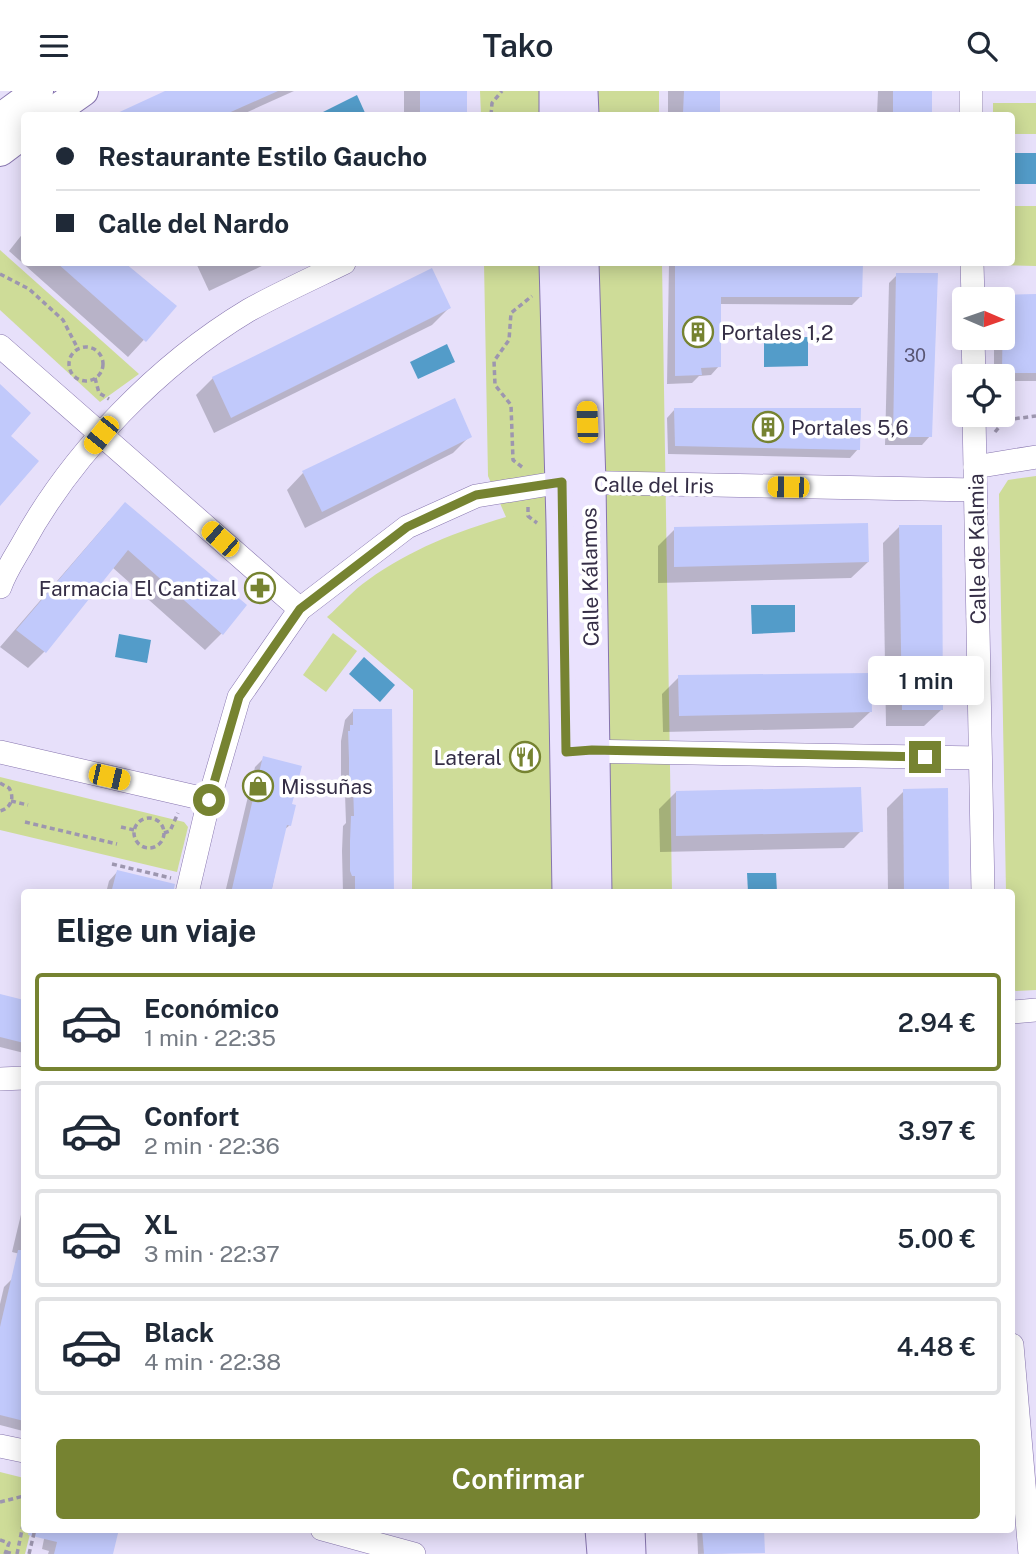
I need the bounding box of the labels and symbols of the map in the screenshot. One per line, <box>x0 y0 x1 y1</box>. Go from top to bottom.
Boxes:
north arrow <box>952 287 1015 350</box>
building icon: Portales 1,2 <box>681 315 715 349</box>
place label: Portales 1,2 <box>721 320 834 345</box>
house number: 30 <box>904 345 926 366</box>
car <box>576 401 599 443</box>
building icon: Portales 5,6 <box>751 410 785 444</box>
car <box>80 412 123 458</box>
place label: Portales 5,6 <box>791 415 909 440</box>
street label: Calle del Iris <box>594 471 714 499</box>
street label: Calle de Kalmia <box>963 473 991 625</box>
car <box>767 476 810 498</box>
street label: Calle Kálamos <box>576 507 604 647</box>
car <box>198 517 243 561</box>
pharmacy icon: Farmacia El Cantizal <box>243 571 277 605</box>
place label: Farmacia El Cantizal <box>39 576 237 601</box>
callout: 1 min <box>867 655 983 705</box>
restaurant icon: Lateral <box>508 740 542 774</box>
route end <box>909 741 941 773</box>
place label: Lateral <box>433 745 502 770</box>
car <box>87 762 132 792</box>
shop icon: Missuñas <box>241 769 275 803</box>
place label: Missuñas <box>281 774 373 799</box>
route start <box>193 784 225 816</box>

